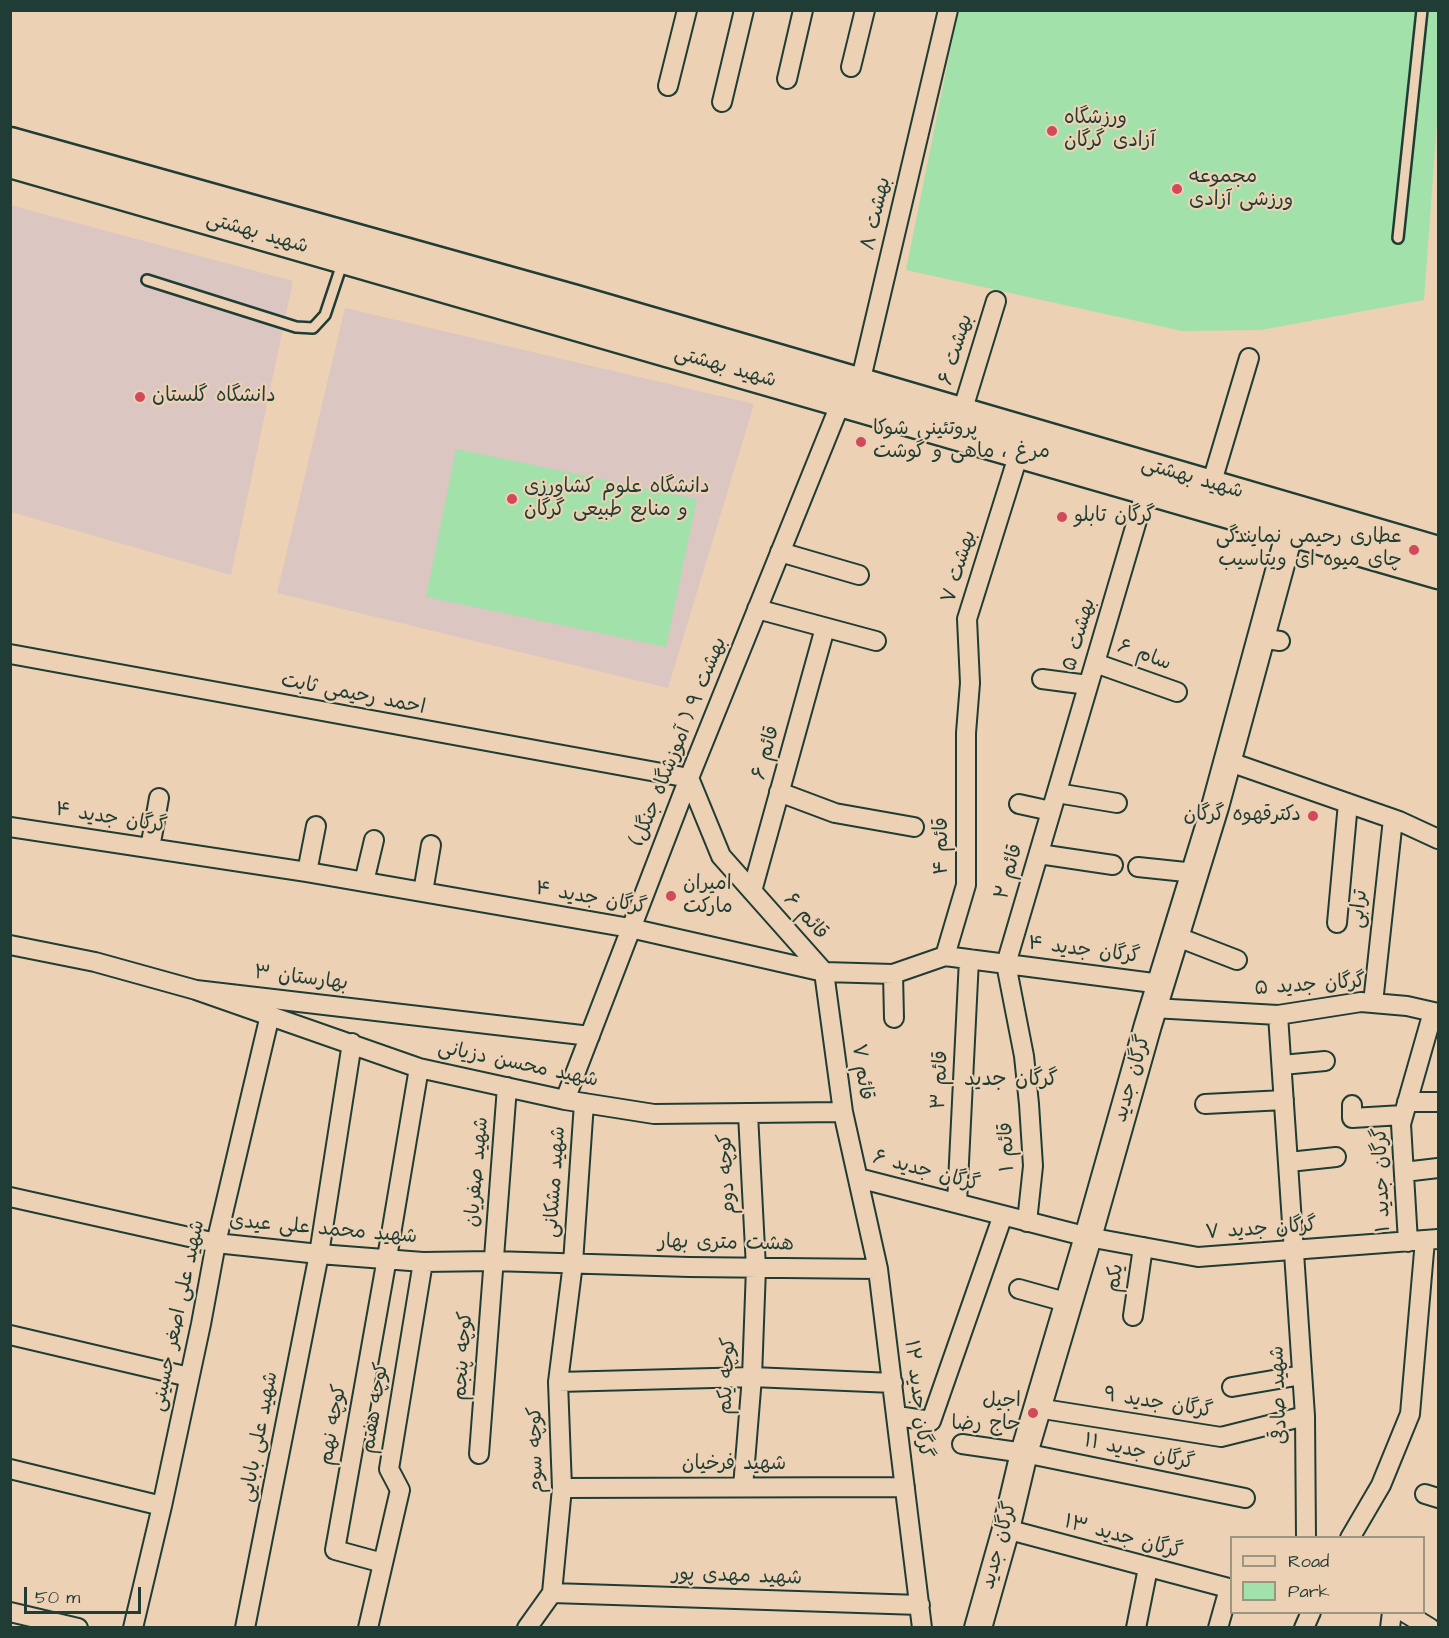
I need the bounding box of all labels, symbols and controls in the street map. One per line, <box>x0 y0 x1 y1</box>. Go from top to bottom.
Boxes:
place label: ورزشگاه آزادی گرگان <box>1064 107 1155 154</box>
marker: ورزشگاه آزادی گرگان <box>1045 124 1059 138</box>
place label: مجموعه ورزشی آزادی <box>1189 166 1293 213</box>
street label: ۸ بهشت <box>857 175 897 253</box>
marker: مجموعه ورزشی آزادی <box>1170 182 1184 196</box>
street label: شهید بهشتی <box>203 208 311 260</box>
street label: ۶ بهشت <box>935 312 979 388</box>
street label: شهید بهشتی <box>671 342 779 394</box>
place label: دانشگاه گلستان <box>152 385 276 409</box>
marker: دانشگاه گلستان <box>133 390 147 404</box>
place label: پروتئینی شوکا مرغ‌ ، ماهی و گوشت <box>873 418 1050 465</box>
marker: پروتئینی شوکا مرغ‌ ، ماهی و گوشت <box>854 435 868 449</box>
street label: شهید بهشتی <box>1138 453 1246 505</box>
place label: دانشگاه علوم کشاورزی و منابع طبیعی گرگان <box>524 476 710 523</box>
marker: دانشگاه علوم کشاورزی و منابع طبیعی گرگان <box>505 492 519 506</box>
place label: گرگان تابلو <box>1074 505 1155 529</box>
marker: گرگان تابلو <box>1055 510 1069 524</box>
place label: عطاری رحیمی نمایندگی چای میوه ای ویتاسیب <box>1216 526 1402 573</box>
street label: بهشت ۷ <box>938 528 982 606</box>
marker: عطاری رحیمی نمایندگی چای میوه ای ویتاسیب <box>1407 543 1421 557</box>
street label: بهشت ۵ <box>1058 596 1102 674</box>
street label: بهشت ۹ ( آموزشگاه جنگل) <box>627 634 733 850</box>
street label: ۶ سام <box>1114 635 1174 677</box>
street label: احمد رحیمی ثابت <box>279 669 427 721</box>
street label: قائم ۶ <box>748 723 786 783</box>
street label: گرگان جدید ۴ <box>54 798 168 840</box>
place label: دکترقهوه گرگان <box>1183 804 1301 828</box>
marker: دکترقهوه گرگان <box>1306 809 1320 823</box>
street label: قائم ۴ <box>931 817 955 875</box>
street label: ۲ قائم <box>991 842 1029 902</box>
place label: امیران مارکت <box>683 873 733 920</box>
street label: گرگان جدید ۴ <box>533 877 649 921</box>
street label: ترابی <box>1346 888 1374 930</box>
marker: امیران مارکت <box>664 889 678 903</box>
street label: ۶ قائم <box>778 889 832 945</box>
street label: گرگان جدید ۴ <box>1027 932 1141 970</box>
street label: بهارستان ۳ <box>253 961 349 997</box>
street label: گرگان جدید ۵ <box>1254 970 1366 1002</box>
street label: گرگان جدید <box>1109 1033 1157 1125</box>
street label: شهید محسن دزیانی <box>436 1036 600 1094</box>
street label: ۷ قائم <box>845 1042 877 1102</box>
street label: ۳ قائم <box>927 1050 955 1110</box>
district label: گرگان جدید <box>964 1068 1058 1094</box>
street label: شهید صفریان <box>461 1116 495 1228</box>
street label: ۱ قائم <box>995 1122 1021 1172</box>
street label: شهید مشکانی <box>540 1125 572 1239</box>
street label: گرگان جدید ۱ <box>1369 1127 1397 1233</box>
street label: کوچه دوم <box>714 1133 742 1215</box>
street label: گرگان جدید ۶ <box>870 1146 982 1198</box>
street label: شهید محمد علی عیدی <box>228 1210 418 1250</box>
street label: گرگان جدید ۷ <box>1204 1214 1318 1246</box>
street label: شهید علی اصغر حسینی <box>147 1218 211 1414</box>
street label: هشت متری بهار <box>658 1231 794 1257</box>
street label: یکم <box>1102 1262 1130 1294</box>
street label: کوچه پنجم <box>449 1311 479 1401</box>
street label: کوچه یکم <box>714 1337 742 1415</box>
street label: گرگان جدید ۱۲ <box>898 1339 936 1459</box>
street label: شهید صادقی <box>1266 1345 1294 1445</box>
street label: کوچه هفتم <box>357 1361 395 1455</box>
street label: شهید علی بابایی <box>236 1370 284 1504</box>
street label: کوچه نهم <box>315 1383 353 1467</box>
street label: گرگان جدید ۹ <box>1102 1384 1214 1424</box>
place label: اجیل حاج رضا <box>951 1390 1021 1437</box>
street label: کوچه سوم <box>524 1406 550 1494</box>
marker: اجیل حاج رضا <box>1026 1406 1040 1420</box>
street label: گرگان جدید ۱۱ <box>1082 1430 1196 1476</box>
street label: شهید فرخیان <box>682 1453 786 1477</box>
street label: گرگان جدید <box>977 1500 1023 1592</box>
street label: گرگان جدید ۱۳ <box>1061 1511 1185 1565</box>
legend <box>1230 1536 1425 1614</box>
text: Road <box>1288 1549 1329 1574</box>
street label: شهید مهدی پور <box>672 1563 802 1591</box>
scale bar <box>27 1575 144 1613</box>
text: Park <box>1288 1579 1330 1604</box>
text: 50 m <box>35 1585 80 1610</box>

